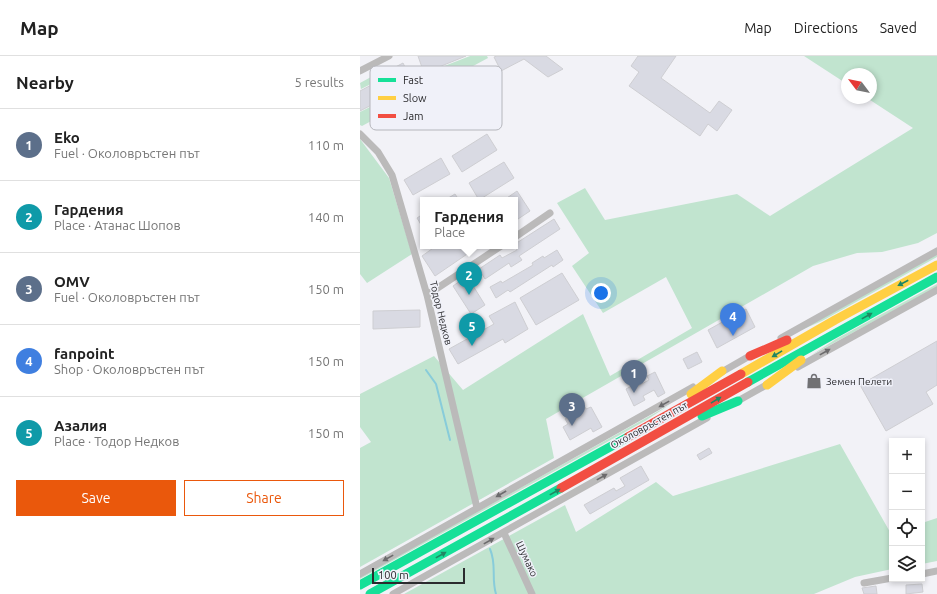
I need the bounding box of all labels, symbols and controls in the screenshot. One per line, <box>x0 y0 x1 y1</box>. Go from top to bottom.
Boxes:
text: Map <box>20 17 59 39</box>
text: Map <box>744 20 772 36</box>
text: Directions <box>794 20 858 36</box>
text: Saved <box>880 20 917 36</box>
legend <box>370 66 502 130</box>
north arrow <box>841 68 877 104</box>
text: Nearby <box>16 73 74 92</box>
text: Fast <box>403 74 424 86</box>
text: 5 results <box>294 75 344 89</box>
text: Slow <box>403 92 427 104</box>
text: Jam <box>403 110 424 122</box>
text: Eko <box>54 129 80 146</box>
text: 1 <box>25 138 33 152</box>
text: 110 m <box>308 138 344 152</box>
text: Fuel · Околовръстен път <box>54 146 200 160</box>
popup <box>420 197 518 249</box>
text: Гардения <box>54 201 124 218</box>
text: Гардения <box>434 208 504 225</box>
text: 2 <box>25 210 33 224</box>
text: 140 m <box>308 210 344 224</box>
text: Place · Атанас Шопов <box>54 218 181 232</box>
text: Place <box>434 225 465 239</box>
pin: 2 <box>456 262 482 295</box>
text: OMV <box>54 273 90 290</box>
street label: Тодор Недков <box>428 280 454 346</box>
one-way arrow <box>897 280 908 287</box>
text: 3 <box>25 282 33 296</box>
text: 150 m <box>308 282 344 296</box>
your location <box>591 283 611 303</box>
text: Fuel · Околовръстен път <box>54 290 200 304</box>
pin: 4 <box>720 303 746 336</box>
pin: 5 <box>459 313 485 346</box>
one-way arrow <box>861 313 872 319</box>
text: fanpoint <box>54 345 114 362</box>
one-way arrow <box>819 349 831 356</box>
one-way arrow <box>771 350 783 357</box>
text: 4 <box>25 354 33 368</box>
text: 150 m <box>308 354 344 368</box>
pin: 1 <box>621 360 647 393</box>
text: Shop · Околовръстен път <box>54 362 204 376</box>
shop icon: Земен Пелети <box>805 372 823 390</box>
place label: Земен Пелети <box>826 376 892 387</box>
pin: 3 <box>559 393 585 426</box>
one-way arrow <box>710 396 722 403</box>
street label: Околовръстен път <box>609 399 690 451</box>
one-way arrow <box>658 400 670 407</box>
text: Азалия <box>54 417 107 434</box>
text: 5 <box>25 426 33 440</box>
text: 150 m <box>308 426 344 440</box>
text: Place · Тодор Недков <box>54 434 179 448</box>
map controls <box>889 438 925 582</box>
button: + <box>889 438 925 474</box>
one-way arrow <box>596 474 608 481</box>
button: − <box>889 474 925 510</box>
button: Save <box>16 480 176 516</box>
button: Share <box>184 480 344 516</box>
one-way arrow <box>549 489 561 495</box>
one-way arrow <box>495 491 507 498</box>
button: locate <box>889 510 925 546</box>
one-way arrow <box>483 538 495 544</box>
street label: Шумако <box>514 540 540 579</box>
button: layers <box>889 546 925 582</box>
one-way arrow <box>435 551 447 558</box>
one-way arrow <box>382 555 394 562</box>
scale bar <box>372 566 465 585</box>
text: 100 m <box>378 569 409 581</box>

